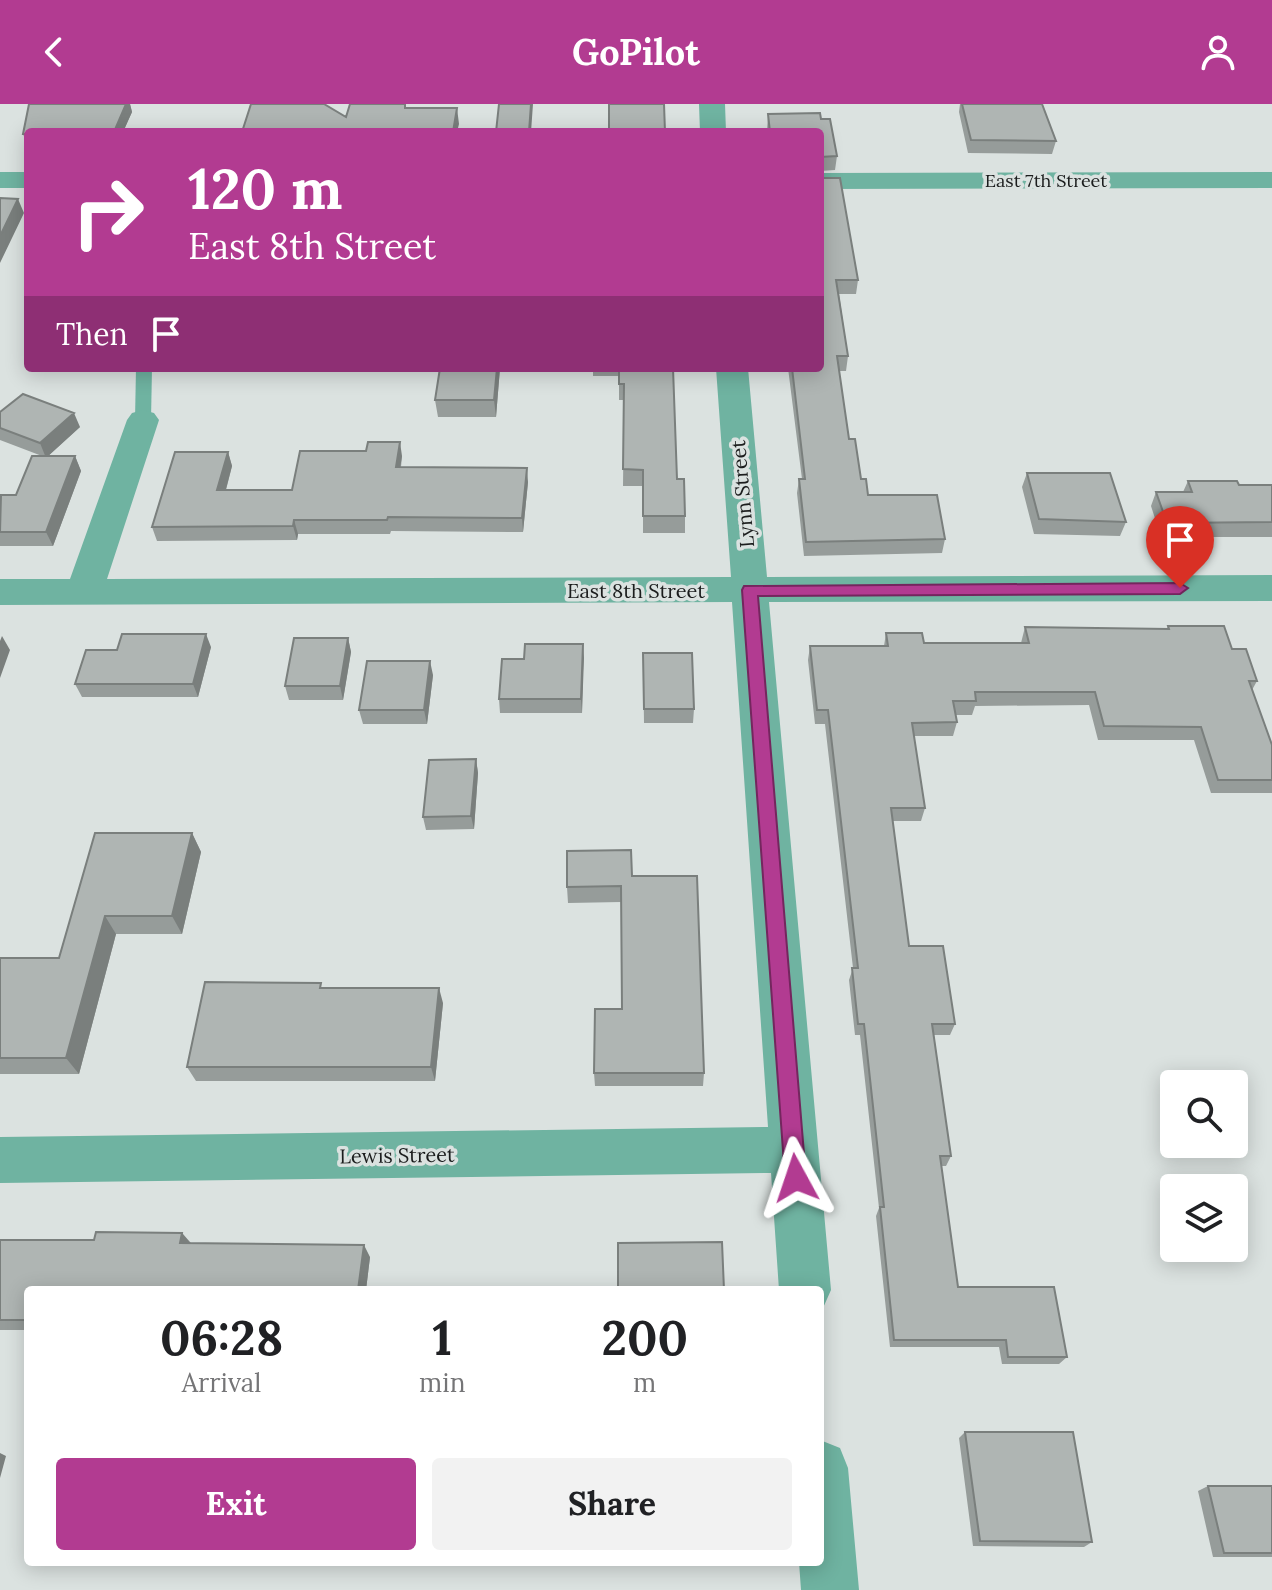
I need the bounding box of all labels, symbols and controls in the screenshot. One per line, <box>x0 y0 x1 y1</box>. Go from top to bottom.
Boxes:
text: GoPilot <box>572 29 700 75</box>
icon: back <box>32 30 76 74</box>
icon: person <box>1196 30 1240 74</box>
text: 120 m <box>188 153 342 224</box>
icon: right <box>56 160 160 264</box>
street label: East 7th Street <box>985 169 1107 192</box>
text: East 8th Street <box>188 223 436 269</box>
icon: arrive <box>144 312 188 356</box>
text: Then <box>56 315 128 353</box>
street label: Lynn Street <box>725 439 759 549</box>
pin <box>1146 506 1214 588</box>
icon: arrive <box>1158 518 1202 562</box>
street label: East 8th Street <box>567 578 705 603</box>
map controls <box>1160 1070 1248 1262</box>
button: search <box>1160 1070 1248 1158</box>
position arrow <box>754 1136 838 1220</box>
street label: Lewis Street <box>339 1141 455 1169</box>
button: layers <box>1160 1174 1248 1262</box>
text: 06:28 <box>160 1307 283 1368</box>
text: 1 <box>433 1307 452 1368</box>
text: 200 <box>601 1307 688 1368</box>
text: Arrival <box>182 1366 261 1399</box>
text: min <box>419 1366 465 1399</box>
text: m <box>633 1366 656 1399</box>
button: Exit <box>56 1458 416 1550</box>
button: Share <box>432 1458 792 1550</box>

